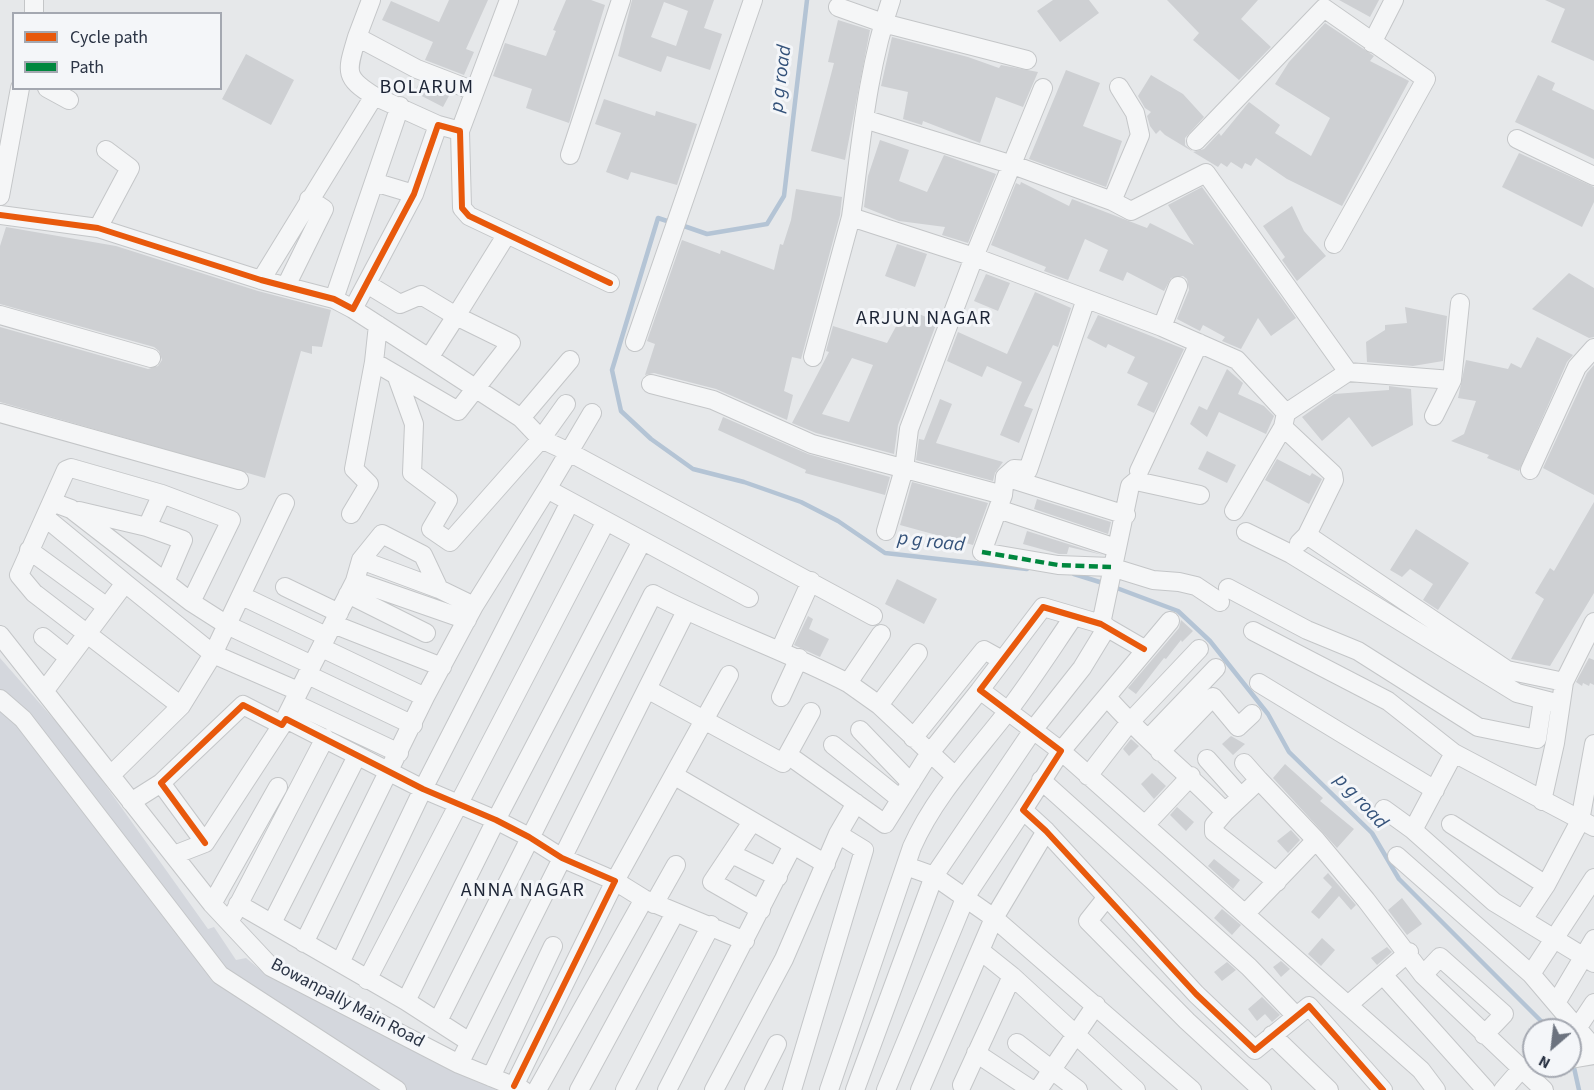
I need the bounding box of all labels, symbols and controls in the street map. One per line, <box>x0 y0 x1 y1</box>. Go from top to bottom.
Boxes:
legend <box>12 12 222 90</box>
text: Cycle path <box>70 25 148 50</box>
water label: p g road <box>766 44 798 114</box>
text: Path <box>70 55 104 80</box>
district label: BOLARUM <box>380 77 474 101</box>
district label: ARJUN NAGAR <box>856 308 992 332</box>
water label: p g road <box>896 528 966 558</box>
water label: p g road <box>1328 769 1392 835</box>
district label: ANNA NAGAR <box>461 880 585 904</box>
street label: Bowanpally Main Road <box>267 954 427 1054</box>
north arrow <box>1522 1018 1582 1078</box>
text: N <box>1535 1050 1554 1074</box>

